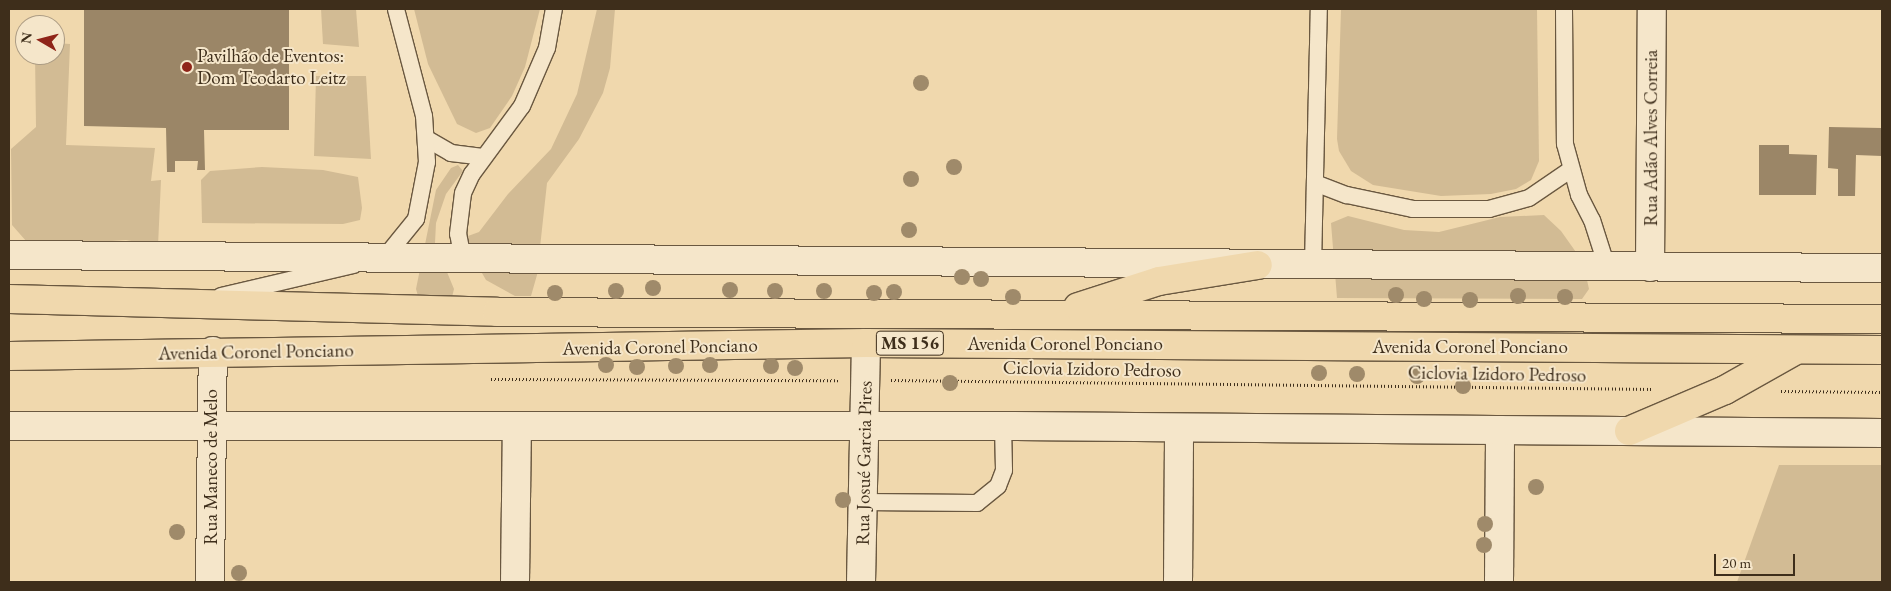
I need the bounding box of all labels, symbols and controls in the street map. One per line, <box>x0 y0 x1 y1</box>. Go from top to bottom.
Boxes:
north arrow <box>15 15 65 65</box>
text: N <box>16 31 36 45</box>
place label: Pavilhão de Eventos: Dom Teodarto Leitz <box>197 45 346 89</box>
street label: Rua Adão Alves Correia <box>1640 50 1662 226</box>
marker: Pavilhão de Eventos: Dom Teodarto Leitz <box>181 61 193 73</box>
road number: MS 156 <box>875 328 945 358</box>
street label: Avenida Coronel Ponciano <box>967 333 1163 355</box>
street label: Avenida Coronel Ponciano <box>562 334 758 360</box>
street label: Avenida Coronel Ponciano <box>1372 336 1568 358</box>
street label: Avenida Coronel Ponciano <box>158 339 354 365</box>
street label: Ciclovia Izidoro Pedroso <box>1003 356 1181 382</box>
street label: Ciclovia Izidoro Pedroso <box>1408 361 1586 387</box>
street label: Rua Josué Garcia Pires <box>851 380 877 546</box>
street label: Rua Maneco de Melo <box>200 389 222 545</box>
scale bar <box>1716 544 1797 576</box>
text: 20 m <box>1722 553 1751 572</box>

